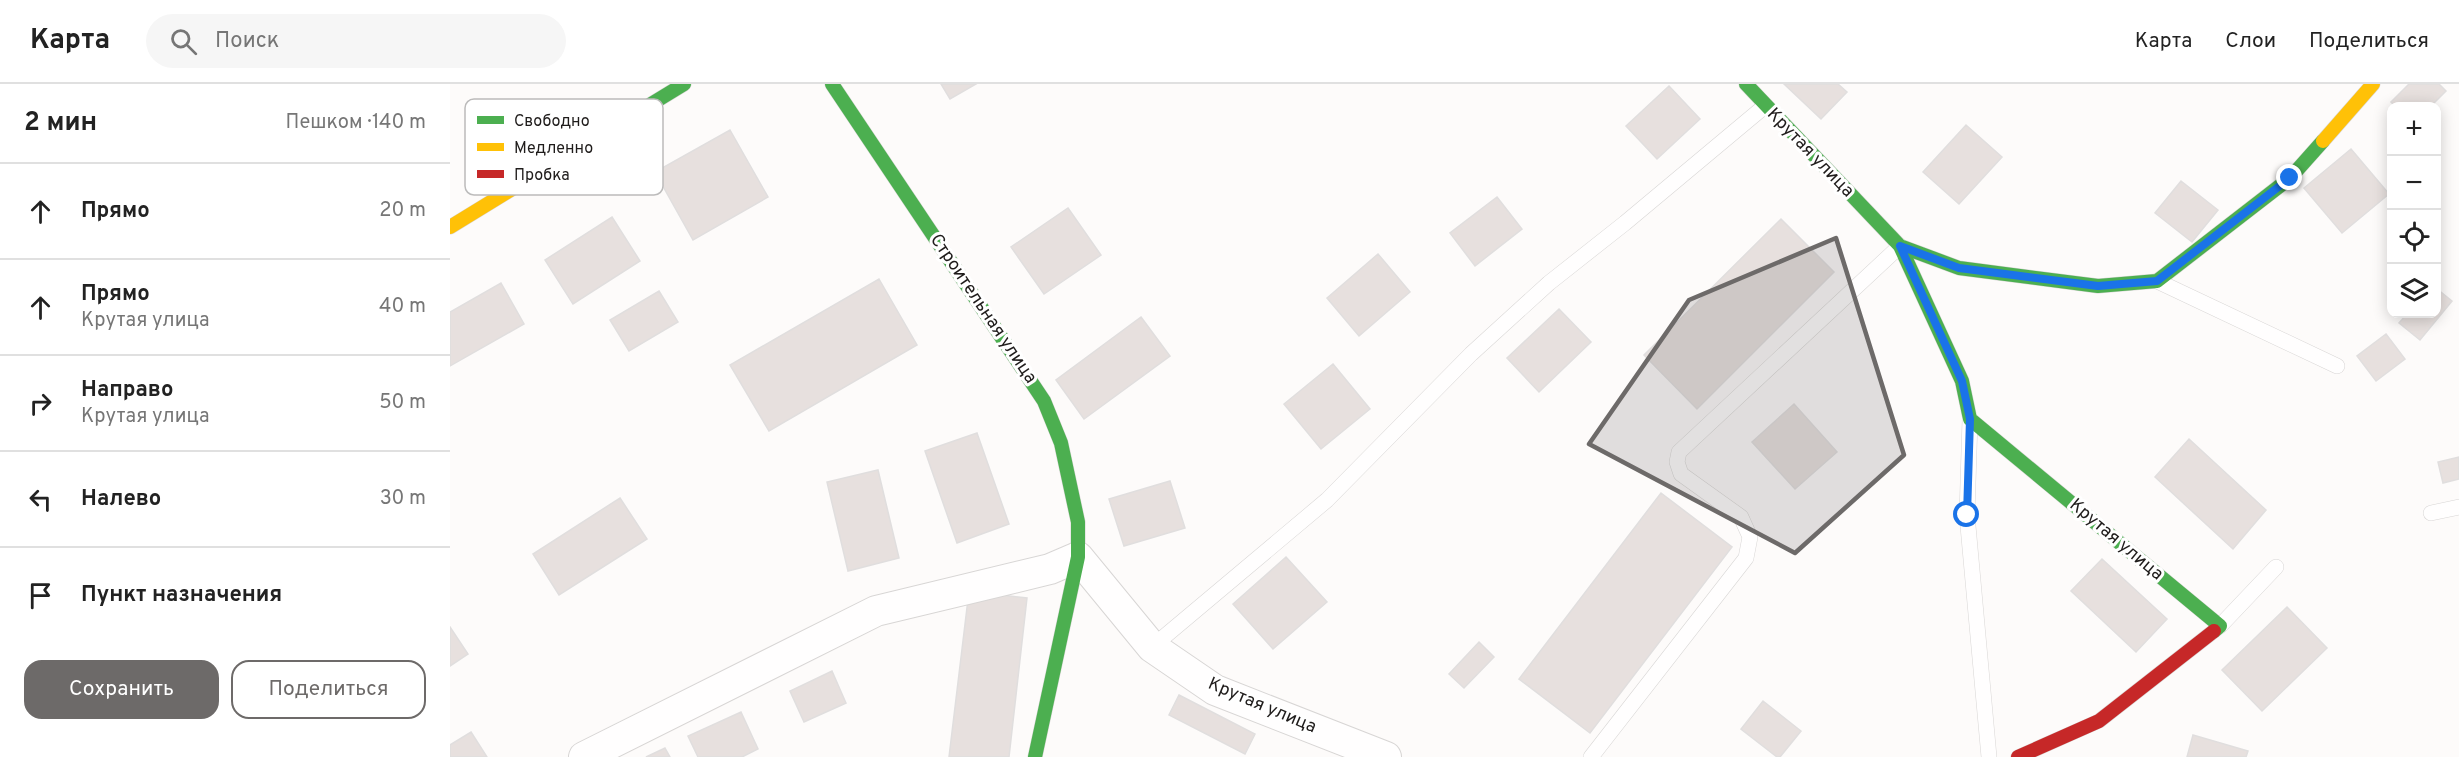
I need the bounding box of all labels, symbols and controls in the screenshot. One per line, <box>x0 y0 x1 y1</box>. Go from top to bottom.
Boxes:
search box <box>146 14 566 68</box>
text: Карта <box>30 23 110 59</box>
icon: search <box>167 25 200 58</box>
text: Поиск <box>215 28 279 55</box>
text: Карта <box>2135 28 2192 55</box>
text: Слои <box>2225 28 2276 55</box>
text: Поделиться <box>2309 28 2429 55</box>
legend <box>465 99 663 195</box>
map controls <box>2387 102 2441 318</box>
button: + <box>2387 102 2441 156</box>
street label: Крутая улица <box>1762 103 1858 203</box>
text: 2 мин <box>24 107 97 140</box>
text: Пешком · 140 m <box>286 110 426 136</box>
text: Свободно <box>514 112 590 132</box>
text: Медленно <box>514 139 593 159</box>
button: − <box>2387 156 2441 210</box>
route end <box>2276 164 2302 190</box>
text: Пробка <box>514 166 570 186</box>
icon: ahead <box>24 195 57 228</box>
text: Прямо <box>81 198 150 225</box>
text: 20 m <box>379 198 426 224</box>
button: locate <box>2387 210 2441 264</box>
street label: Строительная улица <box>924 230 1042 388</box>
button: layers <box>2387 264 2441 318</box>
text: Прямо <box>81 281 150 308</box>
icon: ahead <box>24 291 57 324</box>
text: 40 m <box>379 294 426 320</box>
text: Крутая улица <box>81 308 210 334</box>
text: Направо <box>81 377 173 404</box>
icon: right <box>24 387 57 420</box>
text: 50 m <box>379 390 426 416</box>
text: Крутая улица <box>81 404 210 430</box>
icon: left <box>24 483 57 516</box>
text: Налево <box>81 486 161 513</box>
text: 30 m <box>380 486 426 512</box>
street label: Крутая улица <box>2064 494 2168 586</box>
route start <box>1953 501 1979 527</box>
icon: arrive <box>24 579 57 612</box>
text: Пункт назначения <box>81 582 282 609</box>
button: Сохранить <box>24 660 219 719</box>
button: Поделиться <box>231 660 426 719</box>
street label: Крутая улица <box>1204 673 1320 739</box>

